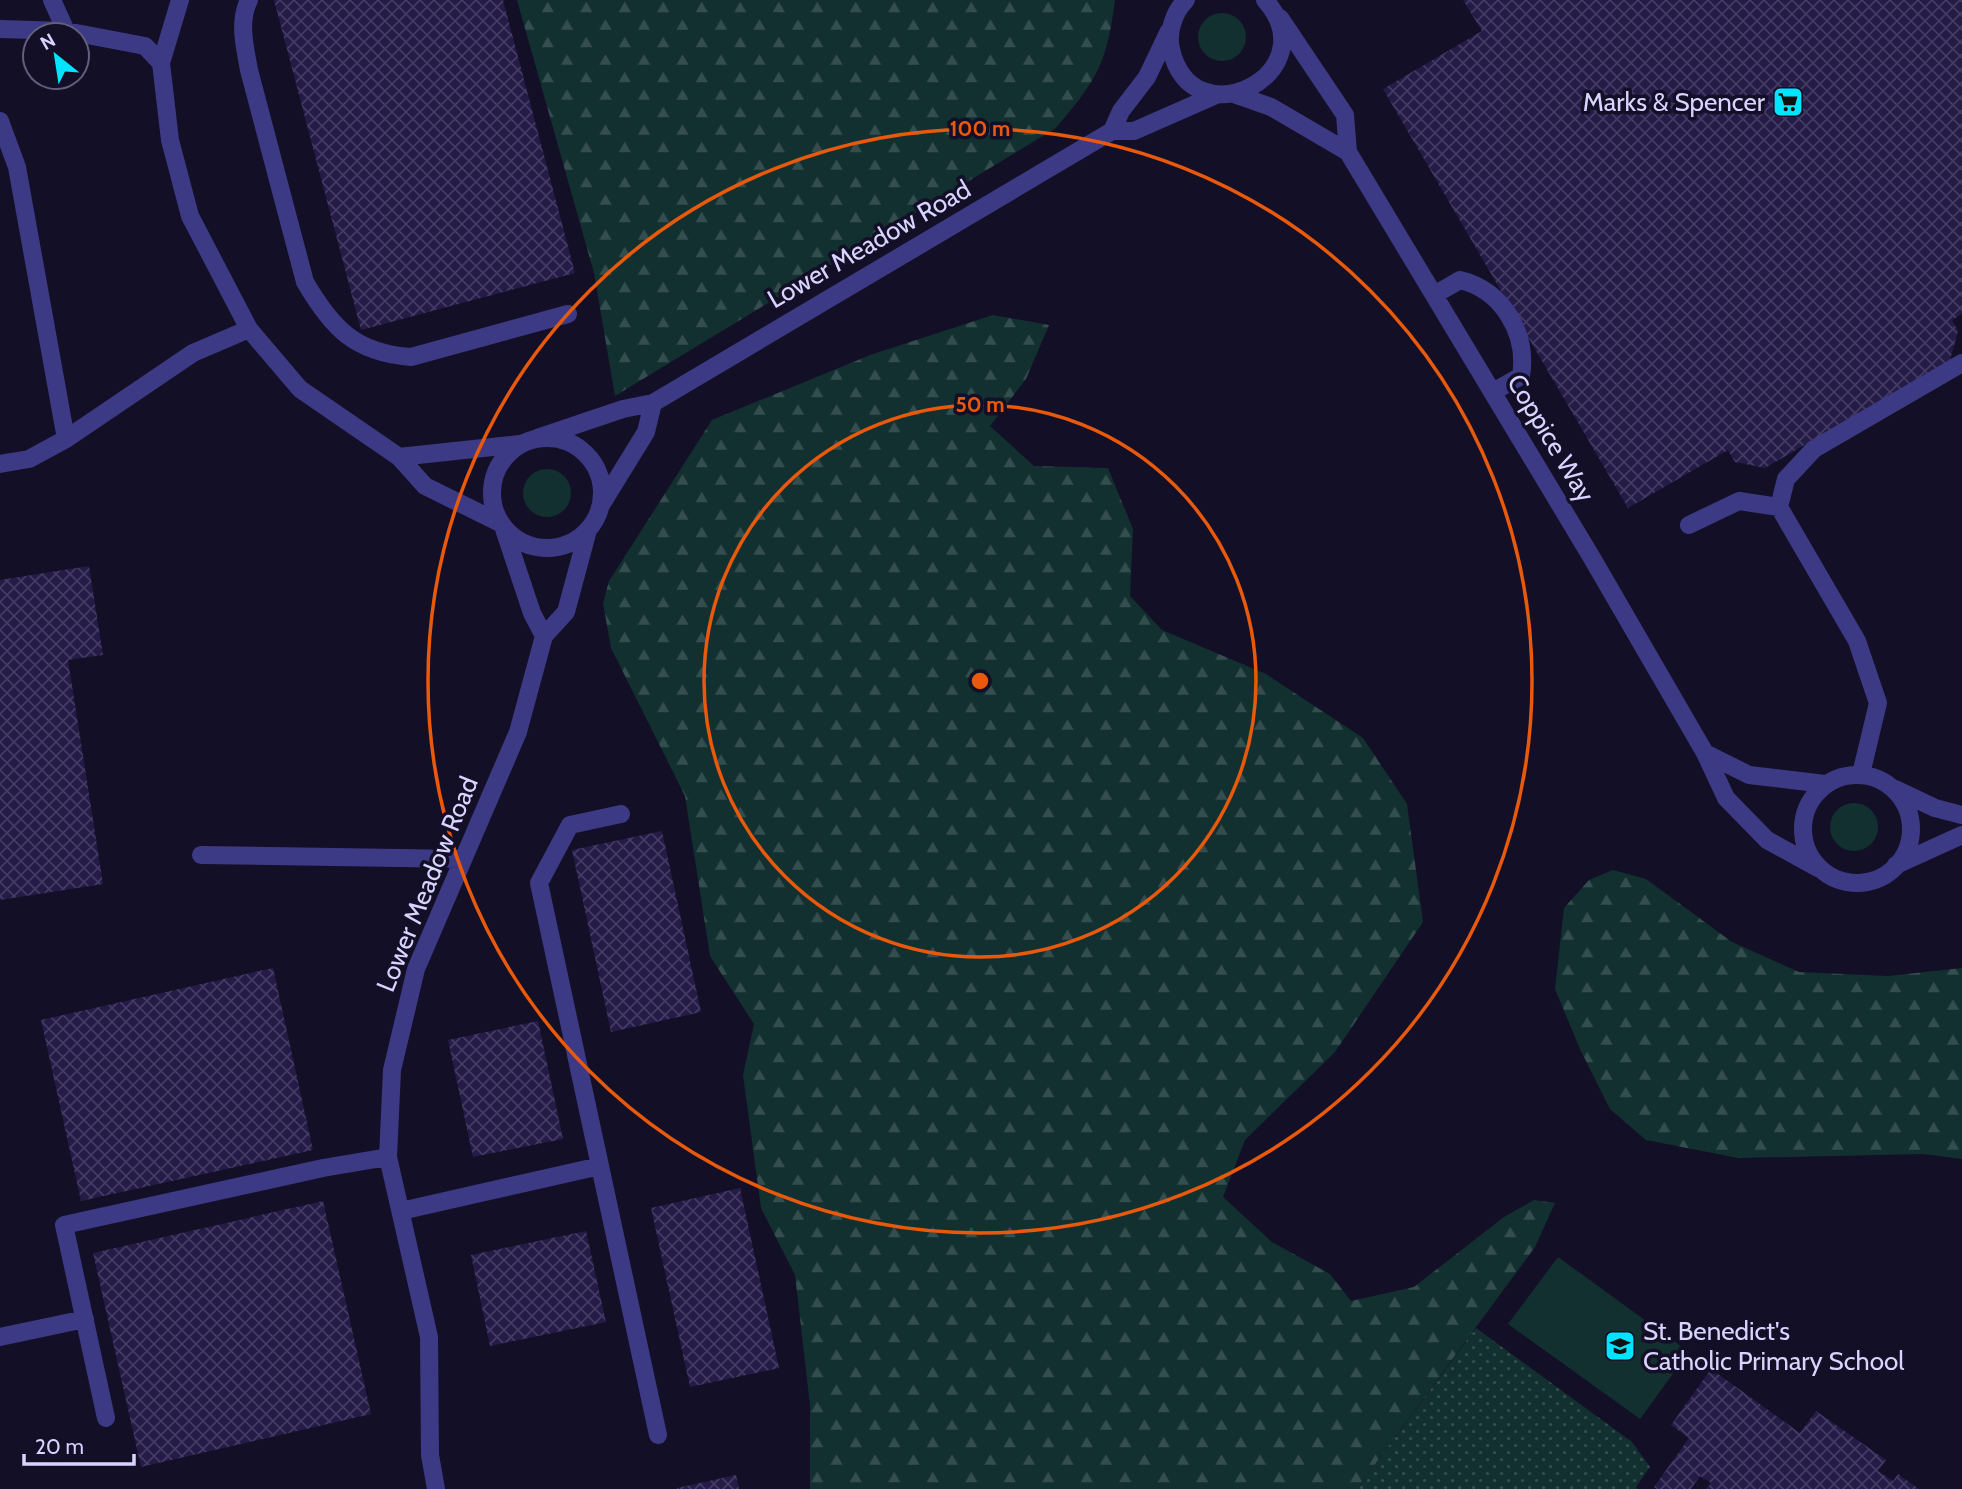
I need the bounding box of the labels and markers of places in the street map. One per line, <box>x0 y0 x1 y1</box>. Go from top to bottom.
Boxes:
supermarket icon: Marks & Spencer <box>1771 85 1805 119</box>
place label: Marks & Spencer <box>1583 86 1766 118</box>
centre of rings <box>968 669 992 693</box>
place label: St. Benedict's Catholic Primary School <box>1643 1315 1904 1377</box>
school or university icon: St. Benedict's Catholic Primary School <box>1603 1329 1637 1363</box>

